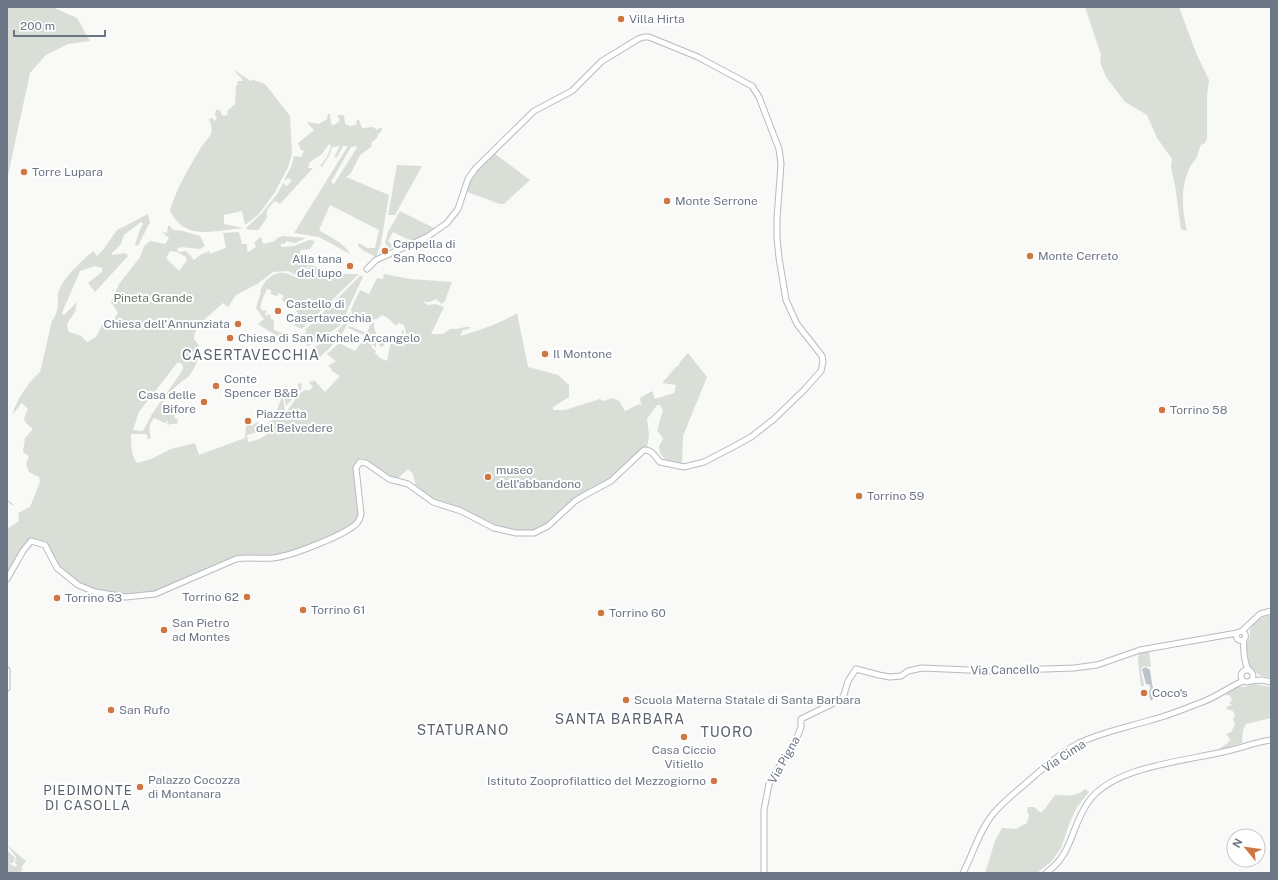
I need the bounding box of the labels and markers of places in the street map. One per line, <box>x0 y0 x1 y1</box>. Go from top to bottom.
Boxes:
place label: Villa Hirta <box>629 12 685 26</box>
marker: Villa Hirta <box>616 14 626 24</box>
place label: Torre Lupara <box>32 165 103 179</box>
marker: Torre Lupara <box>19 167 29 177</box>
place label: Monte Serrone <box>675 194 758 208</box>
marker: Monte Serrone <box>662 196 672 206</box>
place label: Cappella di San Rocco <box>393 237 456 265</box>
marker: Cappella di San Rocco <box>380 246 390 256</box>
place label: Monte Cerreto <box>1038 249 1118 263</box>
marker: Monte Cerreto <box>1025 251 1035 261</box>
place label: Alla tana del lupo <box>292 252 342 280</box>
marker: Alla tana del lupo <box>345 261 355 271</box>
place label: Castello di Casertavecchia <box>286 297 371 325</box>
marker: Castello di Casertavecchia <box>273 306 283 316</box>
place label: Chiesa dell'Annunziata <box>103 317 230 331</box>
marker: Chiesa dell'Annunziata <box>233 319 243 329</box>
place label: Chiesa di San Michele Arcangelo <box>238 331 420 345</box>
marker: Chiesa di San Michele Arcangelo <box>225 333 235 343</box>
place label: Il Montone <box>553 347 612 361</box>
marker: Il Montone <box>540 349 550 359</box>
place label: Conte Spencer B&B <box>224 372 298 400</box>
marker: Conte Spencer B&B <box>211 381 221 391</box>
place label: Casa delle Bifore <box>138 388 196 416</box>
marker: Casa delle Bifore <box>199 397 209 407</box>
place label: Torrino 58 <box>1170 403 1228 417</box>
marker: Torrino 58 <box>1157 405 1167 415</box>
place label: Piazzetta del Belvedere <box>256 407 333 435</box>
marker: Piazzetta del Belvedere <box>243 416 253 426</box>
place label: museo dell'abbandono <box>496 463 581 491</box>
marker: museo dell'abbandono <box>483 472 493 482</box>
place label: Torrino 59 <box>867 489 924 503</box>
marker: Torrino 59 <box>854 491 864 501</box>
place label: Torrino 62 <box>182 590 239 604</box>
place label: Torrino 63 <box>65 591 122 605</box>
marker: Torrino 62 <box>242 592 252 602</box>
marker: Torrino 63 <box>52 593 62 603</box>
place label: Torrino 61 <box>311 603 365 617</box>
marker: Torrino 61 <box>298 605 308 615</box>
place label: Torrino 60 <box>609 606 666 620</box>
marker: Torrino 60 <box>596 608 606 618</box>
place label: San Pietro ad Montes <box>172 616 230 644</box>
marker: San Pietro ad Montes <box>159 625 169 635</box>
place label: Coco's <box>1152 686 1188 700</box>
marker: Coco's <box>1139 688 1149 698</box>
place label: Scuola Materna Statale di Santa Barbara <box>634 693 861 707</box>
marker: Scuola Materna Statale di Santa Barbara <box>621 695 631 705</box>
place label: San Rufo <box>119 703 170 717</box>
marker: San Rufo <box>106 705 116 715</box>
marker: Casa Ciccio Vitiello <box>679 732 689 742</box>
place label: Casa Ciccio Vitiello <box>652 743 716 771</box>
place label: Palazzo Cocozza di Montanara <box>148 773 240 801</box>
place label: Istituto Zooprofilattico del Mezzogiorno <box>487 774 706 788</box>
marker: Istituto Zooprofilattico del Mezzogiorno <box>709 776 719 786</box>
marker: Palazzo Cocozza di Montanara <box>135 782 145 792</box>

